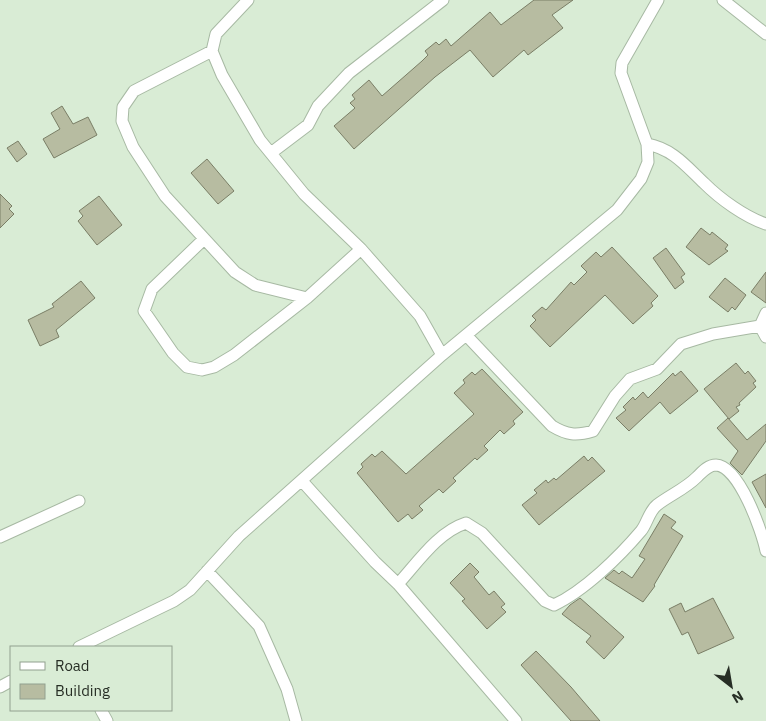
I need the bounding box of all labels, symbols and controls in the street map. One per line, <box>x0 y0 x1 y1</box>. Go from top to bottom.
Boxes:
legend <box>10 646 172 711</box>
text: Road <box>55 656 90 675</box>
north arrow <box>706 661 756 711</box>
text: Building <box>55 681 110 700</box>
text: N <box>729 687 747 707</box>

